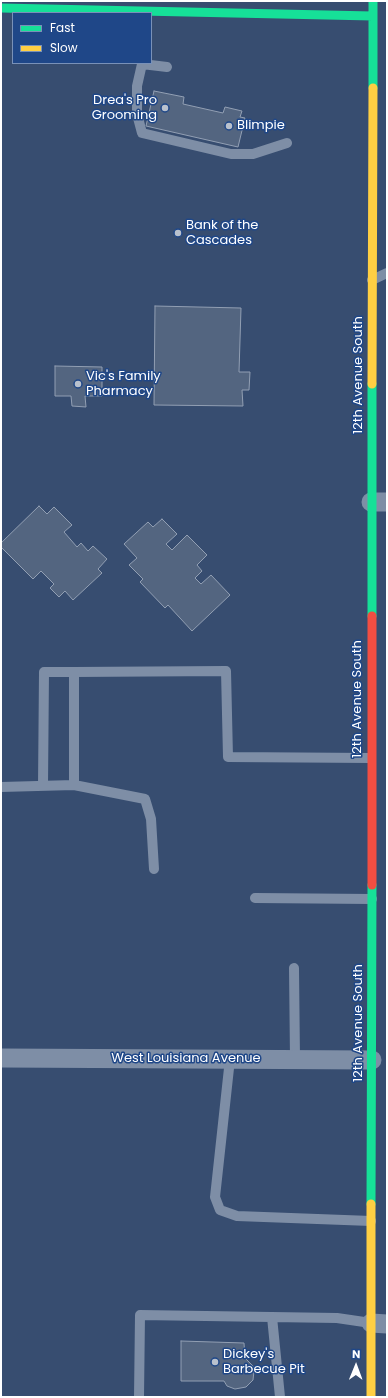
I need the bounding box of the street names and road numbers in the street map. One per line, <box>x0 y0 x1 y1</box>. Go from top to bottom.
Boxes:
street label: 12th Avenue South <box>351 316 367 434</box>
street label: 12th Avenue South <box>350 640 366 758</box>
street label: 12th Avenue South <box>351 964 367 1082</box>
street label: West Louisiana Avenue <box>111 1051 261 1067</box>

